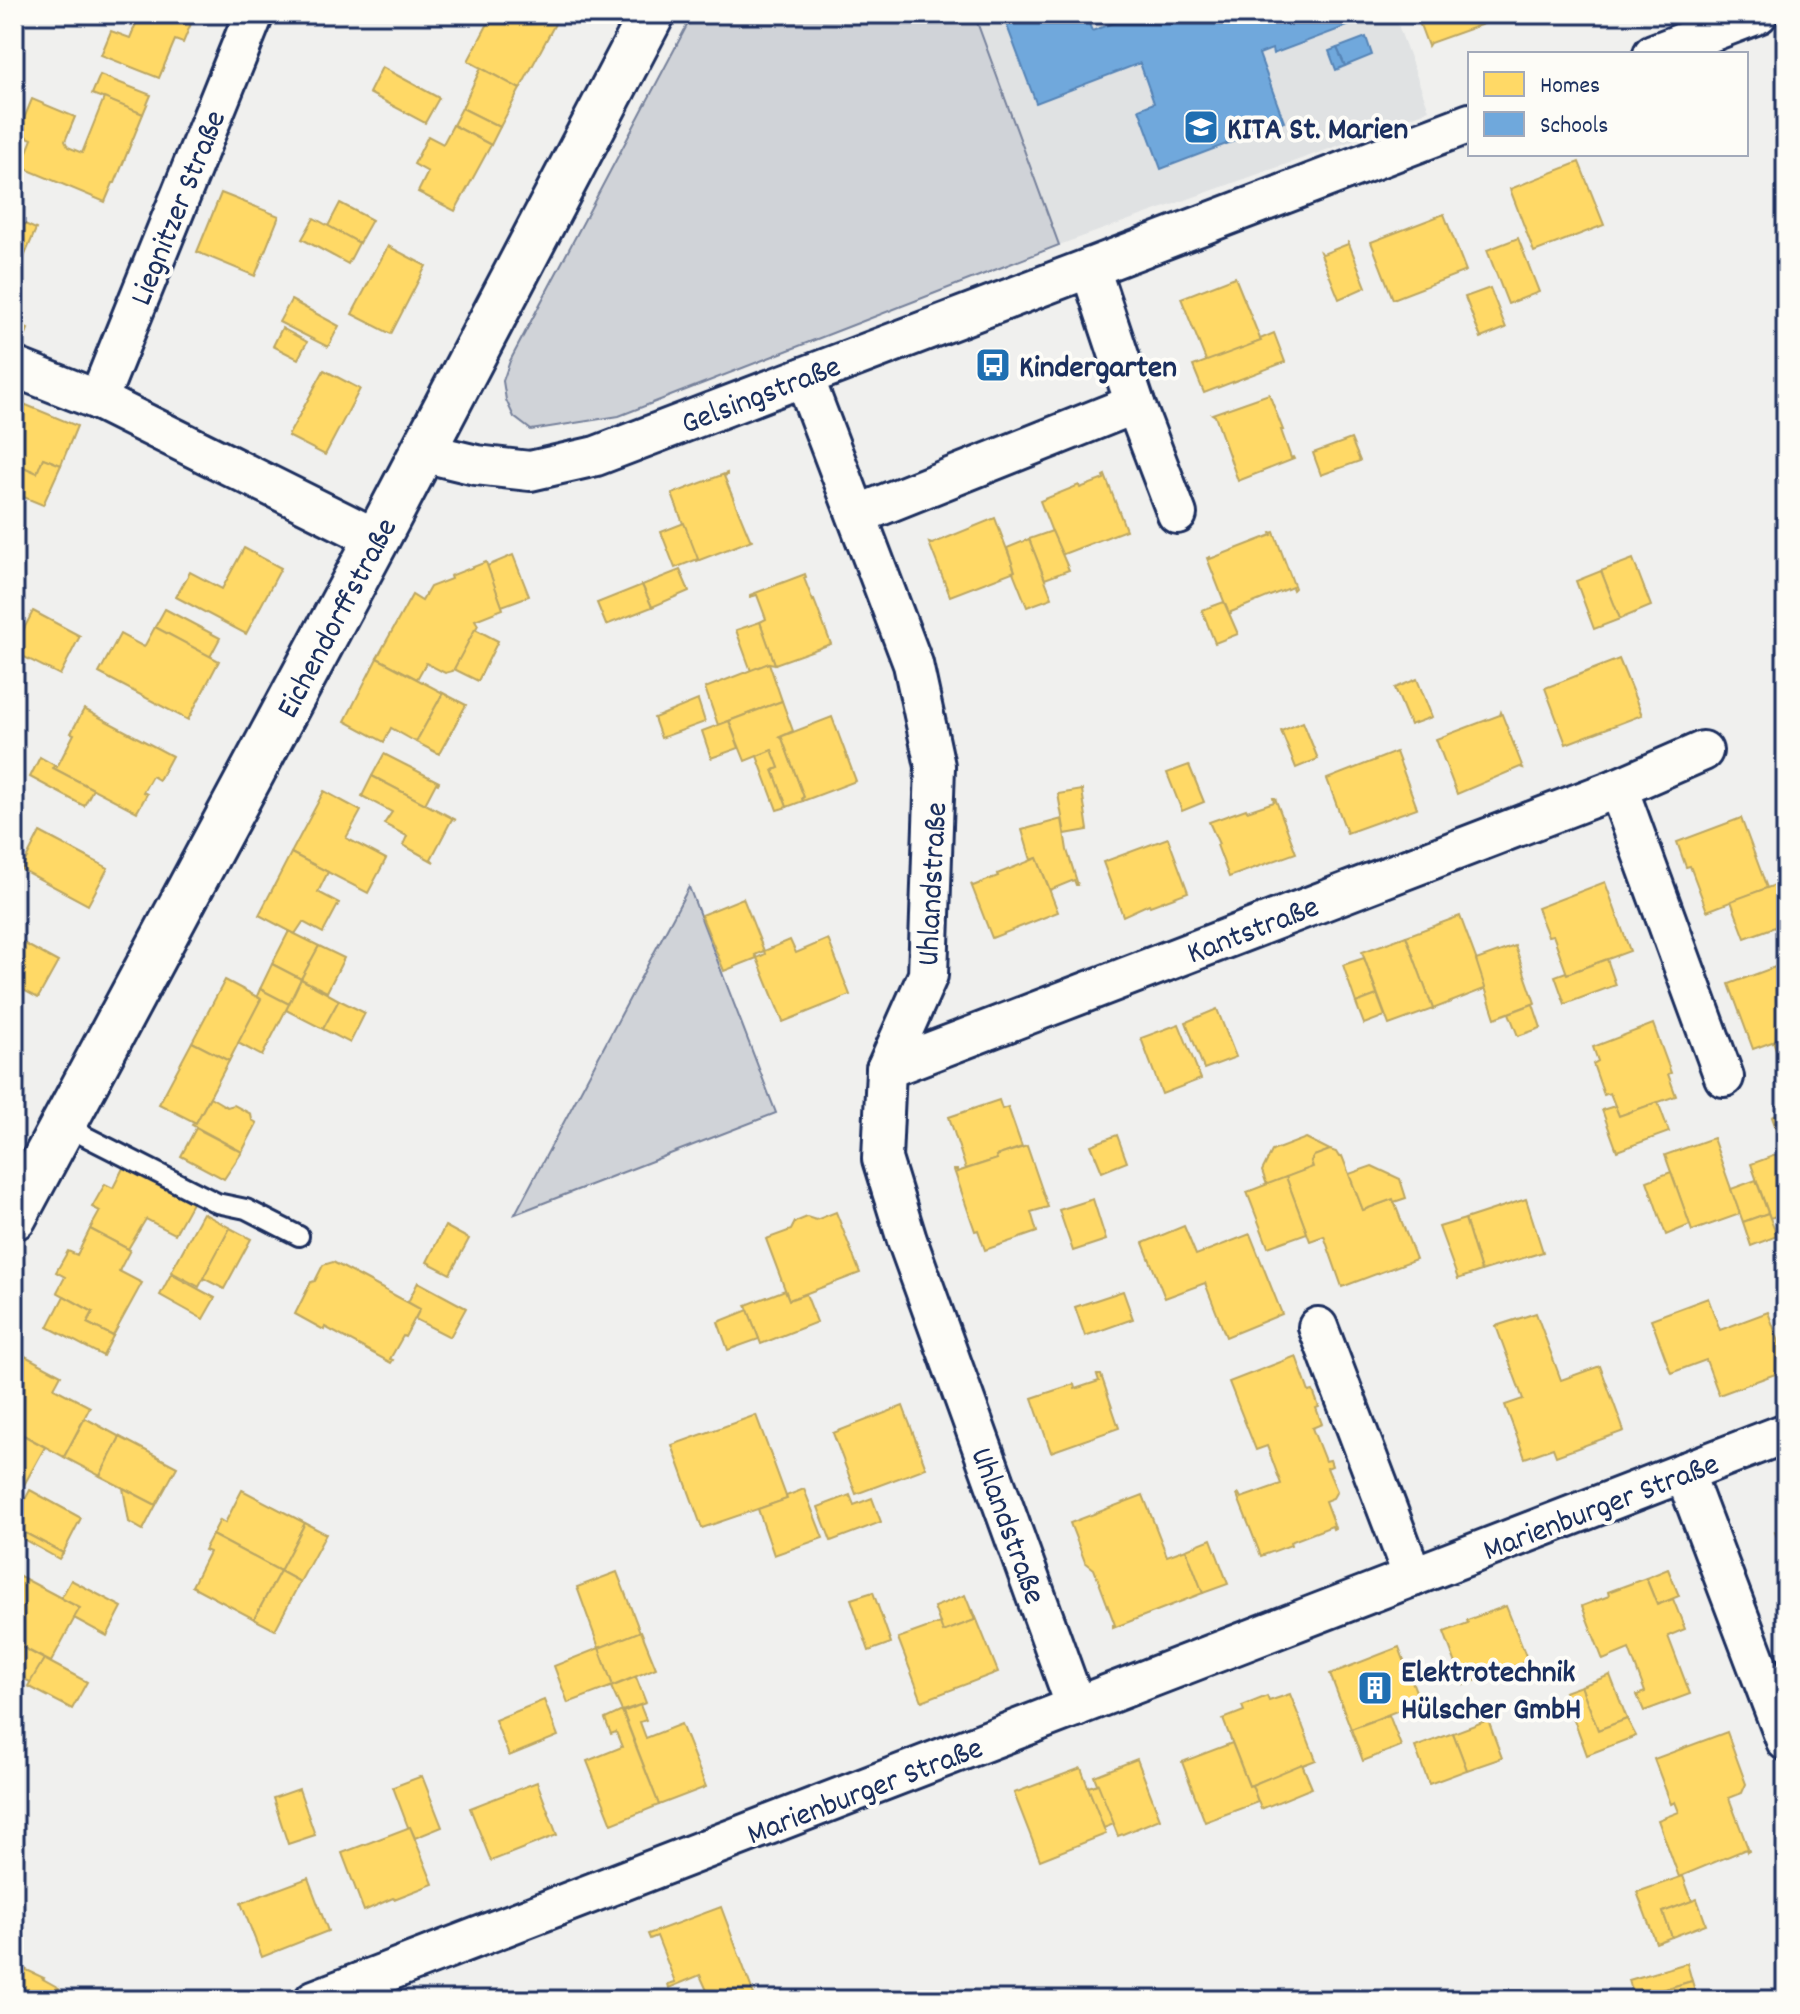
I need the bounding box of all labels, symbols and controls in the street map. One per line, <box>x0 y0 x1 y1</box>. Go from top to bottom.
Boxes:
legend <box>1468 52 1748 156</box>
text: Homes <box>1540 70 1600 104</box>
street label: Liegnitzer Straße <box>121 104 241 313</box>
school or university icon: KITA St. Marien <box>1182 108 1220 146</box>
place label: KITA St. Marien <box>1227 109 1408 155</box>
text: Schools <box>1540 110 1608 144</box>
street label: Gelsingstraße <box>675 346 848 449</box>
bus stop icon: Kindergarten <box>974 346 1012 384</box>
place label: Kindergarten <box>1019 347 1177 393</box>
street label: Eichendorffstraße <box>267 511 412 728</box>
street label: Uhlandstraße <box>908 801 962 967</box>
street label: Kantstraße <box>1181 886 1326 979</box>
street label: Uhlandstraße <box>956 1442 1055 1612</box>
street label: Marienburger Straße <box>1477 1444 1726 1576</box>
place label: Elektrotechnik Hülscher GmbH <box>1401 1652 1581 1735</box>
building icon: Elektrotechnik Hülscher GmbH <box>1356 1669 1394 1707</box>
street label: Marienburger Straße <box>741 1728 990 1860</box>

